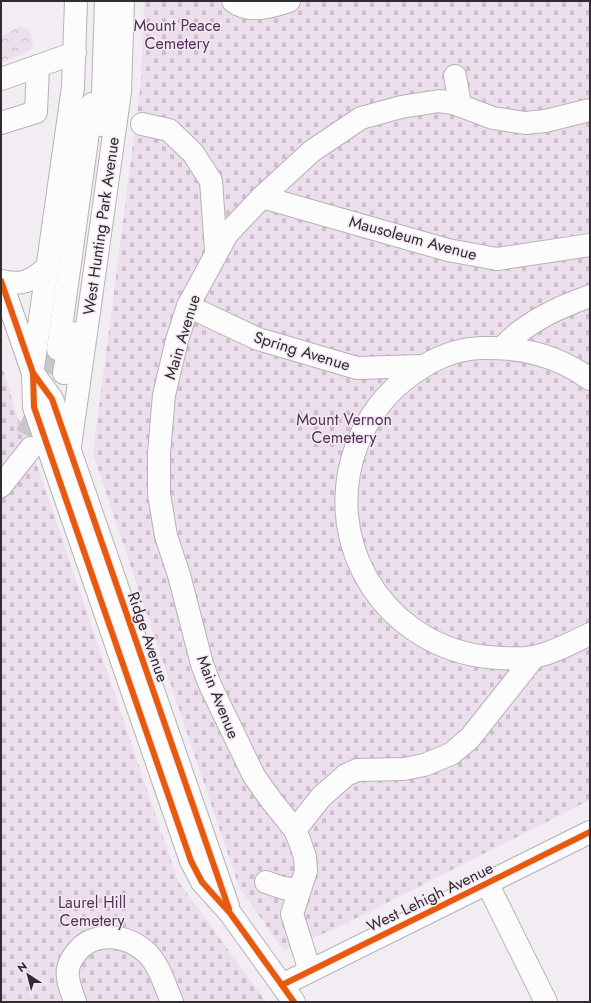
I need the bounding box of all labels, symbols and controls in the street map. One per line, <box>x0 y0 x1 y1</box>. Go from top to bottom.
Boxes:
park label: Mount Peace Cemetery <box>133 14 221 55</box>
street label: West Hunting Park Avenue <box>77 135 125 317</box>
street label: Mausoleum Avenue <box>346 210 480 266</box>
street label: Main Avenue <box>158 292 206 382</box>
street label: Spring Avenue <box>251 325 353 377</box>
park label: Mount Vernon Cemetery <box>296 408 392 449</box>
street label: Ridge Avenue <box>122 589 174 685</box>
street label: Main Avenue <box>191 652 245 742</box>
street label: West Lehigh Avenue <box>363 856 497 938</box>
park label: Laurel Hill Cemetery <box>58 891 126 932</box>
north arrow <box>8 955 48 995</box>
text: N <box>14 958 30 976</box>

